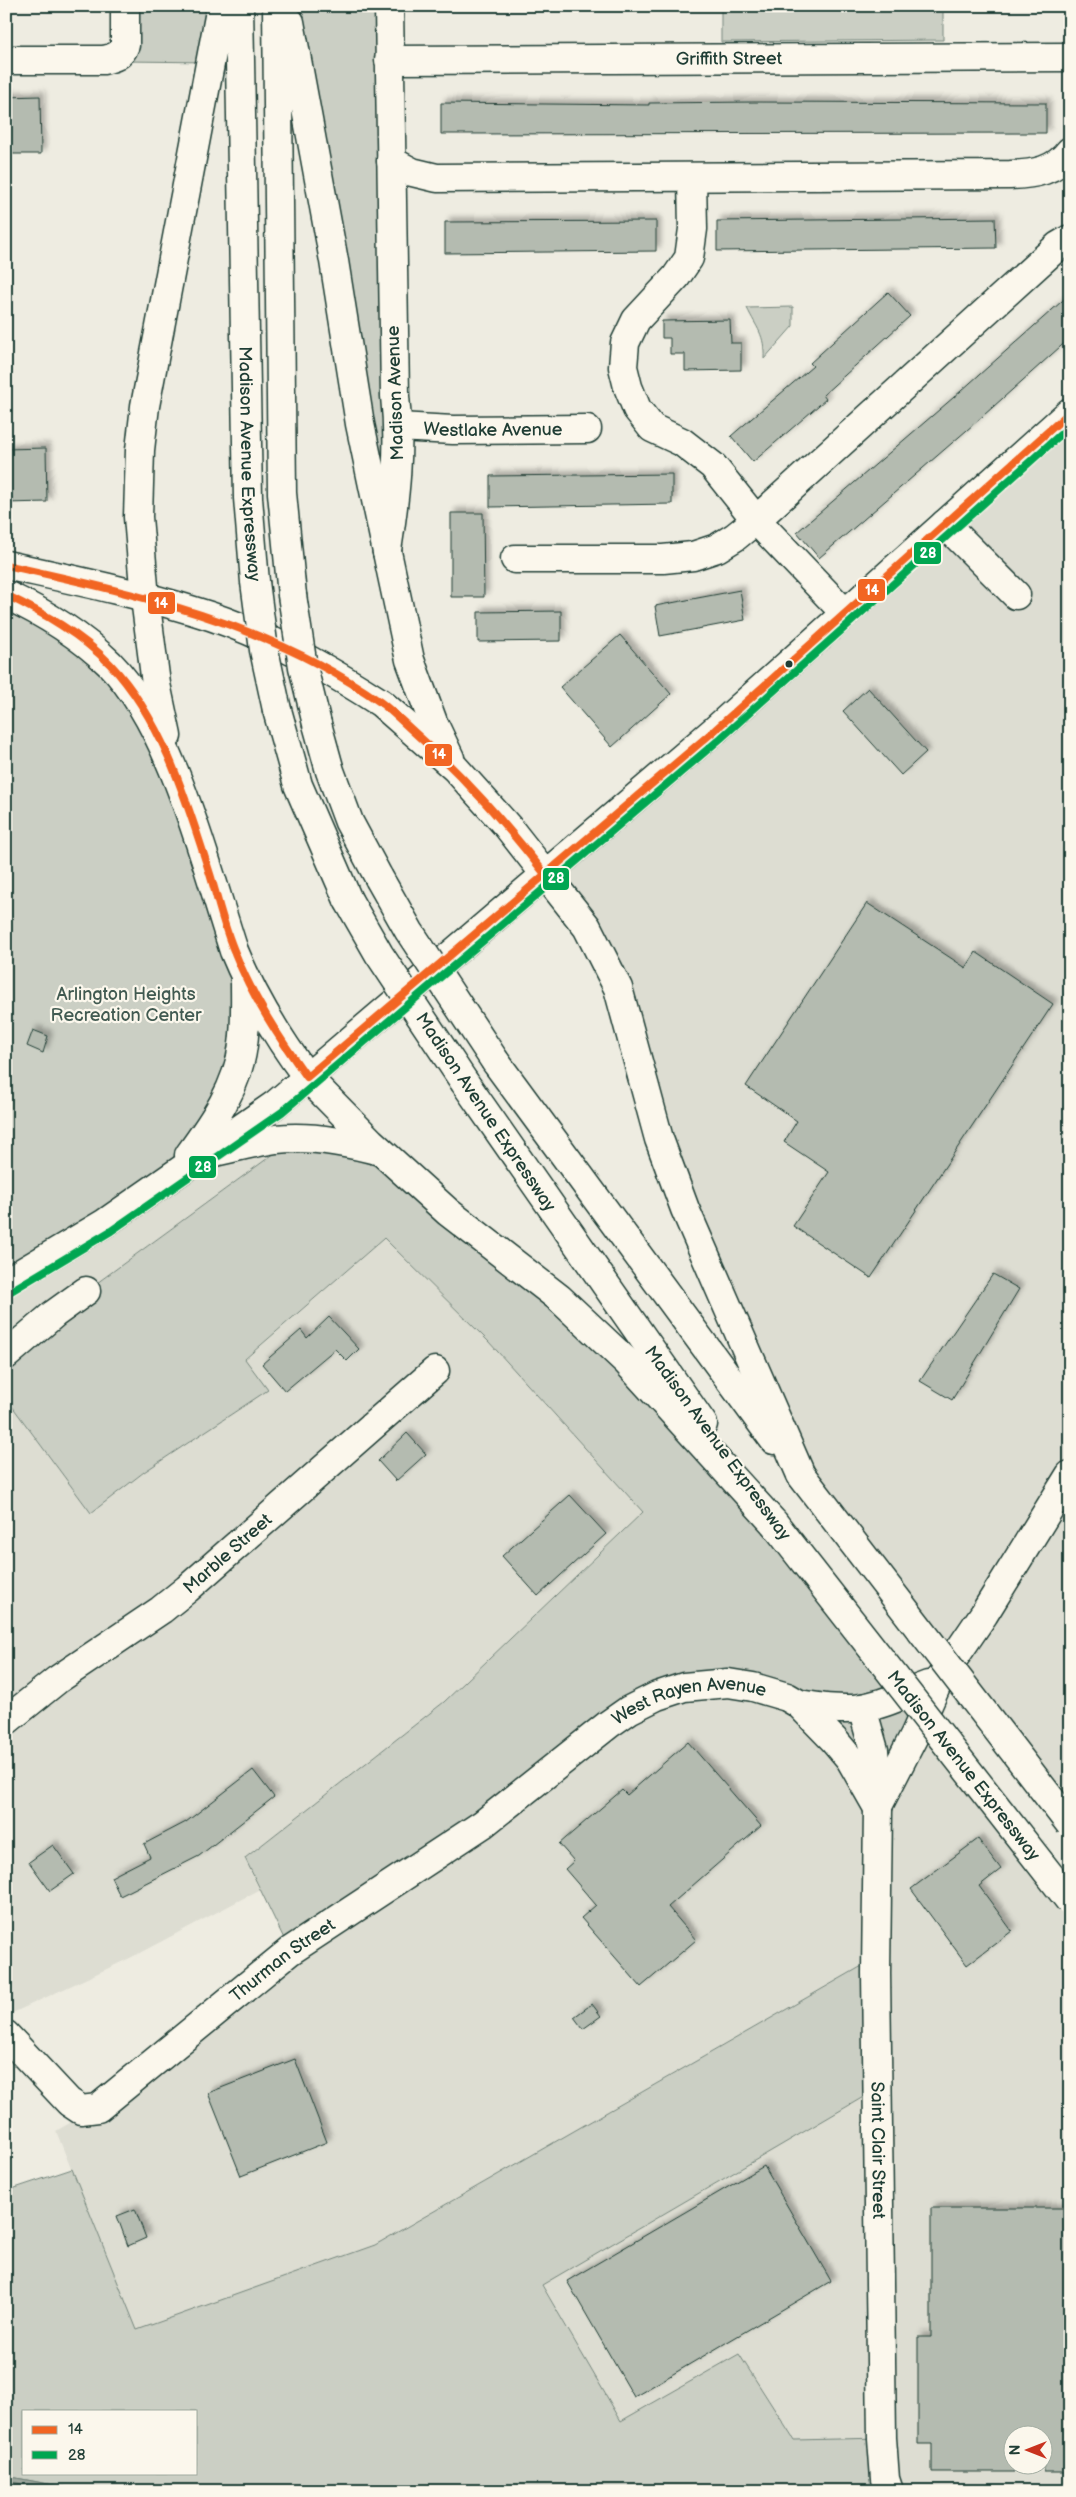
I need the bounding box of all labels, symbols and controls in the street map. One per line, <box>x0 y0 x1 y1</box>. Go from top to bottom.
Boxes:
street label: Griffith Street <box>676 48 783 70</box>
street label: Madison Avenue <box>383 325 408 461</box>
street label: Madison Avenue Expressway <box>234 346 265 583</box>
street label: Westlake Avenue <box>423 418 563 441</box>
line badge: 28 <box>913 541 942 565</box>
text: 28 <box>920 545 936 562</box>
line badge: 14 <box>857 578 886 602</box>
text: 14 <box>865 582 880 599</box>
line badge: 14 <box>147 591 176 615</box>
text: 14 <box>154 595 169 612</box>
unlabelled marker <box>784 659 794 669</box>
line badge: 14 <box>424 743 453 767</box>
text: 14 <box>432 746 447 763</box>
line badge: 28 <box>542 867 570 891</box>
text: 28 <box>548 870 564 887</box>
park label: Arlington Heights Recreation Center <box>51 984 202 1026</box>
street label: Madison Avenue Expressway <box>411 1009 561 1216</box>
line badge: 28 <box>188 1155 217 1179</box>
text: 28 <box>195 1159 211 1176</box>
street label: Madison Avenue Expressway <box>640 1342 796 1545</box>
street label: Marble Street <box>179 1509 277 1598</box>
street label: Madison Avenue Expressway <box>883 1667 1045 1866</box>
street label: West Rayen Avenue <box>608 1673 769 1730</box>
street label: Thurman Street <box>226 1914 339 2007</box>
street label: Saint Clair Street <box>866 2081 889 2219</box>
legend <box>22 2410 198 2474</box>
text: 14 <box>68 2420 83 2439</box>
north arrow <box>1004 2424 1054 2474</box>
text: N <box>1007 2445 1024 2455</box>
text: 28 <box>68 2446 86 2465</box>

